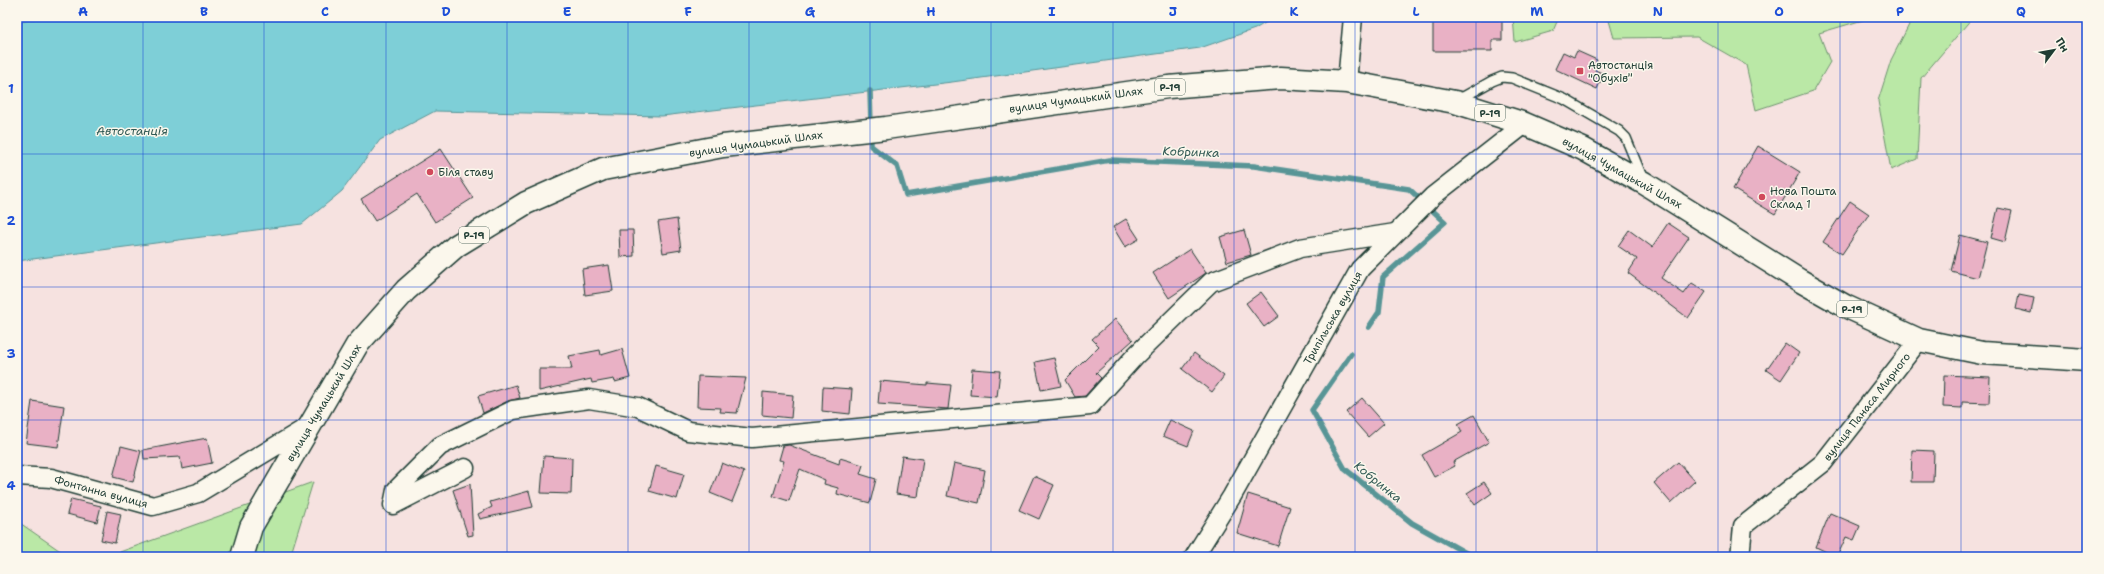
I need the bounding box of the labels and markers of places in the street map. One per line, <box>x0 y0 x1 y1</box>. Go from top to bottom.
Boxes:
place label: Автостанція "Обухів" <box>1588 58 1653 86</box>
marker: Автостанція "Обухів" <box>1575 66 1585 76</box>
place label: Біля ставу <box>438 165 494 180</box>
marker: Біля ставу <box>425 167 435 177</box>
place label: Нова Пошта Склад 1 <box>1770 184 1836 212</box>
marker: Нова Пошта Склад 1 <box>1757 192 1767 202</box>

